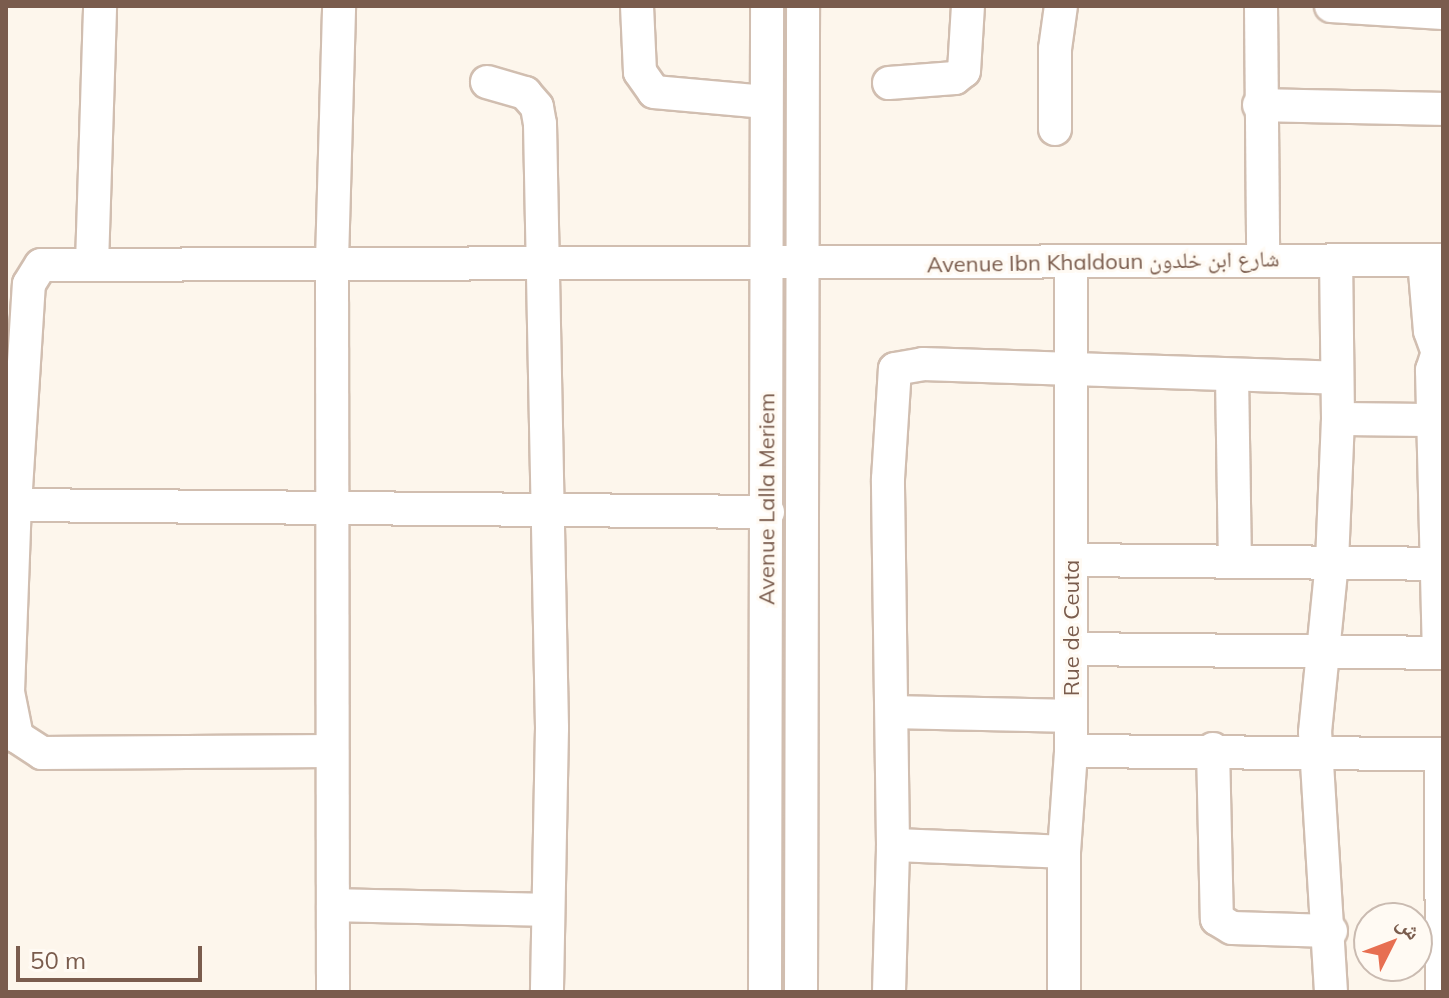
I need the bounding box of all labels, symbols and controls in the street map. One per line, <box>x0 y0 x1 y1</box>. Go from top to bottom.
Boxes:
street label: Avenue Ibn Khaldoun شارع ابن خلدون <box>926 246 1280 278</box>
street label: Avenue Lalla Meriem <box>754 393 780 605</box>
street label: Rue de Ceuta <box>1059 560 1085 696</box>
north arrow <box>1353 902 1433 982</box>
text: ش <box>1391 909 1428 945</box>
scale bar <box>20 930 206 980</box>
text: 50 m <box>30 945 86 975</box>

